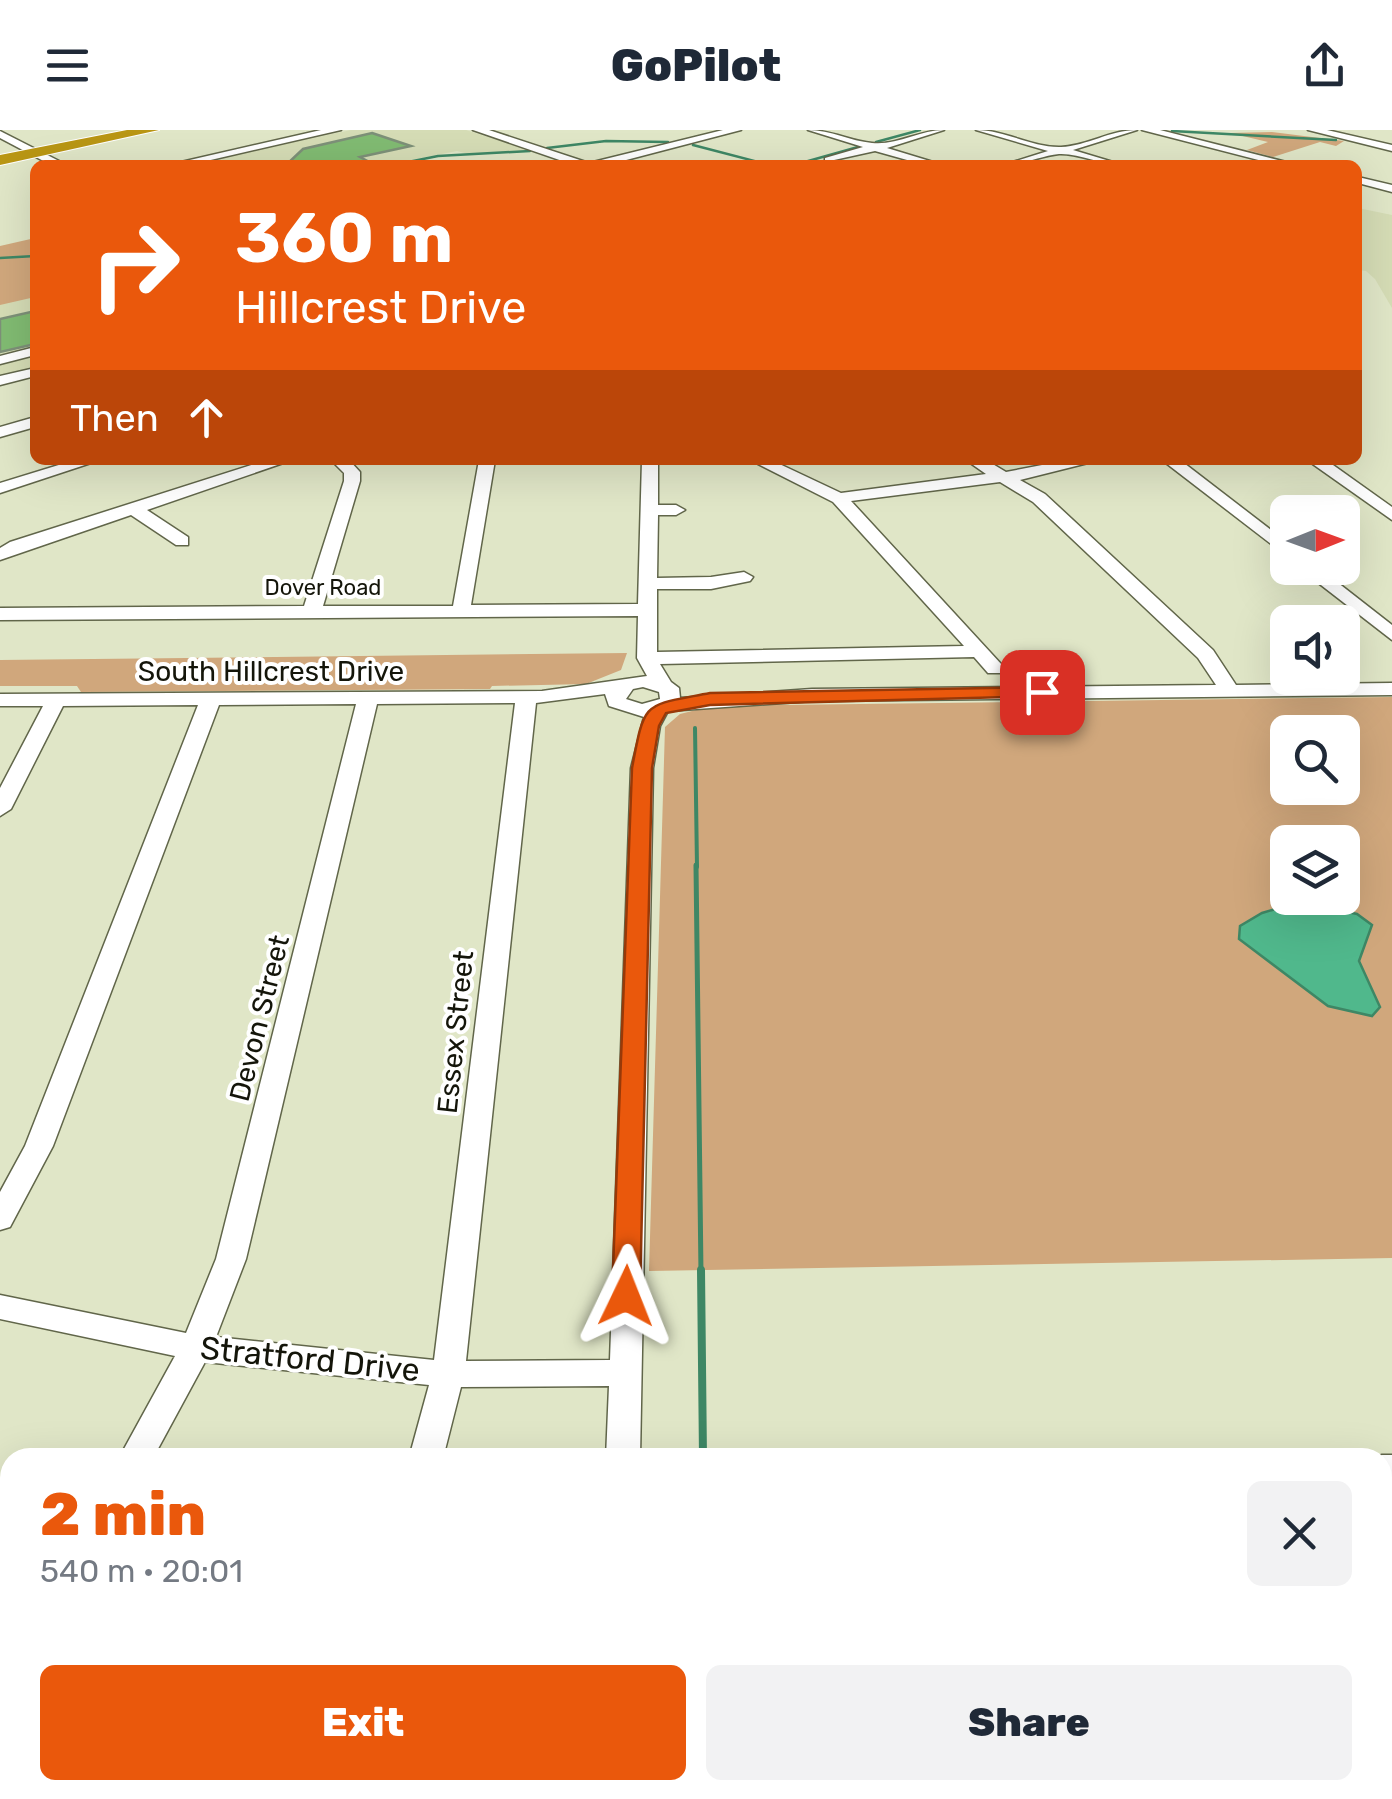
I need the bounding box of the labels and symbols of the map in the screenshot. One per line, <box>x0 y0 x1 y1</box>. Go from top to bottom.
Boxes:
north arrow <box>1270 495 1360 585</box>
street label: Dover Road <box>265 574 381 601</box>
pin <box>1000 650 1085 735</box>
street label: South Hillcrest Drive <box>138 655 404 688</box>
street label: Devon Street <box>223 931 296 1105</box>
street label: Essex Street <box>431 949 480 1115</box>
position arrow <box>574 1244 678 1348</box>
street label: Stratford Drive <box>198 1329 422 1389</box>

